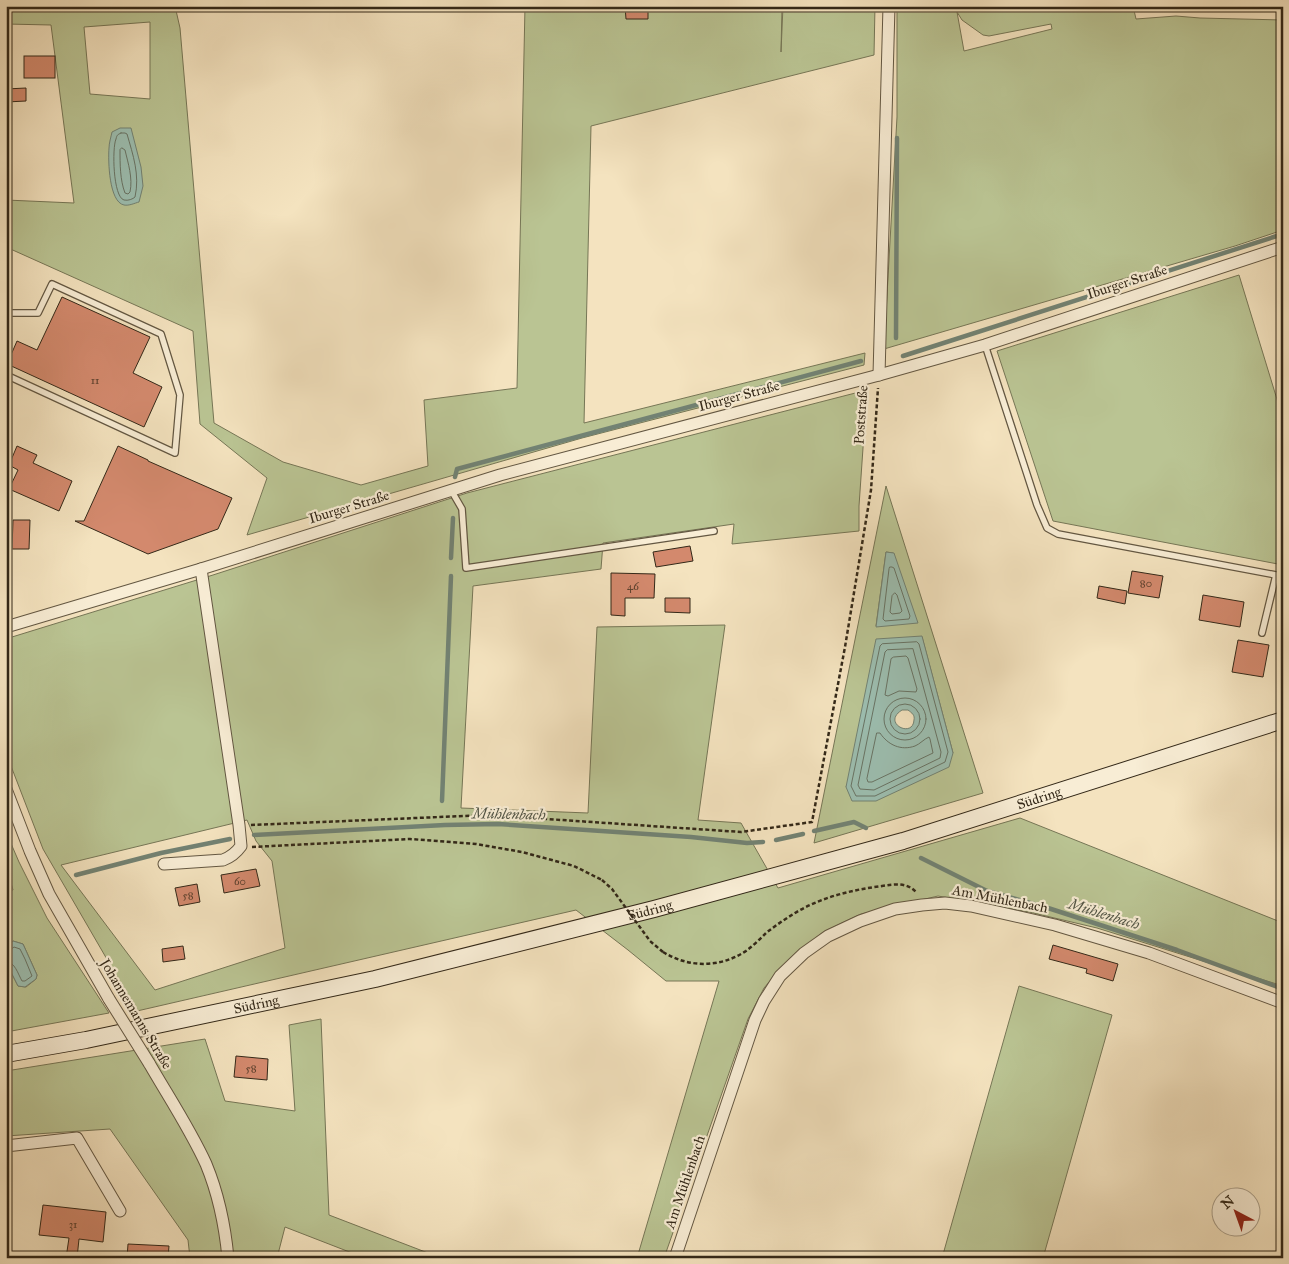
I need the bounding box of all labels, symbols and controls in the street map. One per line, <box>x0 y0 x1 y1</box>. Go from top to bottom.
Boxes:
street label: Iburger Straße <box>1085 261 1169 303</box>
house number: 11 <box>91 374 99 387</box>
street label: Iburger Straße <box>697 377 782 415</box>
street label: Poststraße <box>850 385 872 445</box>
street label: Iburger Straße <box>307 487 391 527</box>
house number: 80 <box>1140 577 1152 590</box>
house number: 46 <box>627 580 639 593</box>
street label: Südring <box>1015 783 1064 813</box>
water label: Mühlenbach <box>470 804 547 824</box>
house number: 60 <box>234 875 246 888</box>
street label: Am Mühlenbach <box>950 881 1050 917</box>
house number: 58 <box>183 889 194 902</box>
water label: Mühlenbach <box>1064 894 1142 934</box>
street label: Südring <box>626 896 675 924</box>
street label: Johannemanns Straße <box>95 954 176 1073</box>
street label: Südring <box>232 991 281 1017</box>
house number: 58 <box>246 1062 257 1075</box>
street label: Am Mühlenbach <box>661 1133 709 1232</box>
north arrow <box>1212 1186 1262 1236</box>
text: N <box>1218 1192 1238 1213</box>
house number: 31 <box>69 1218 77 1231</box>

